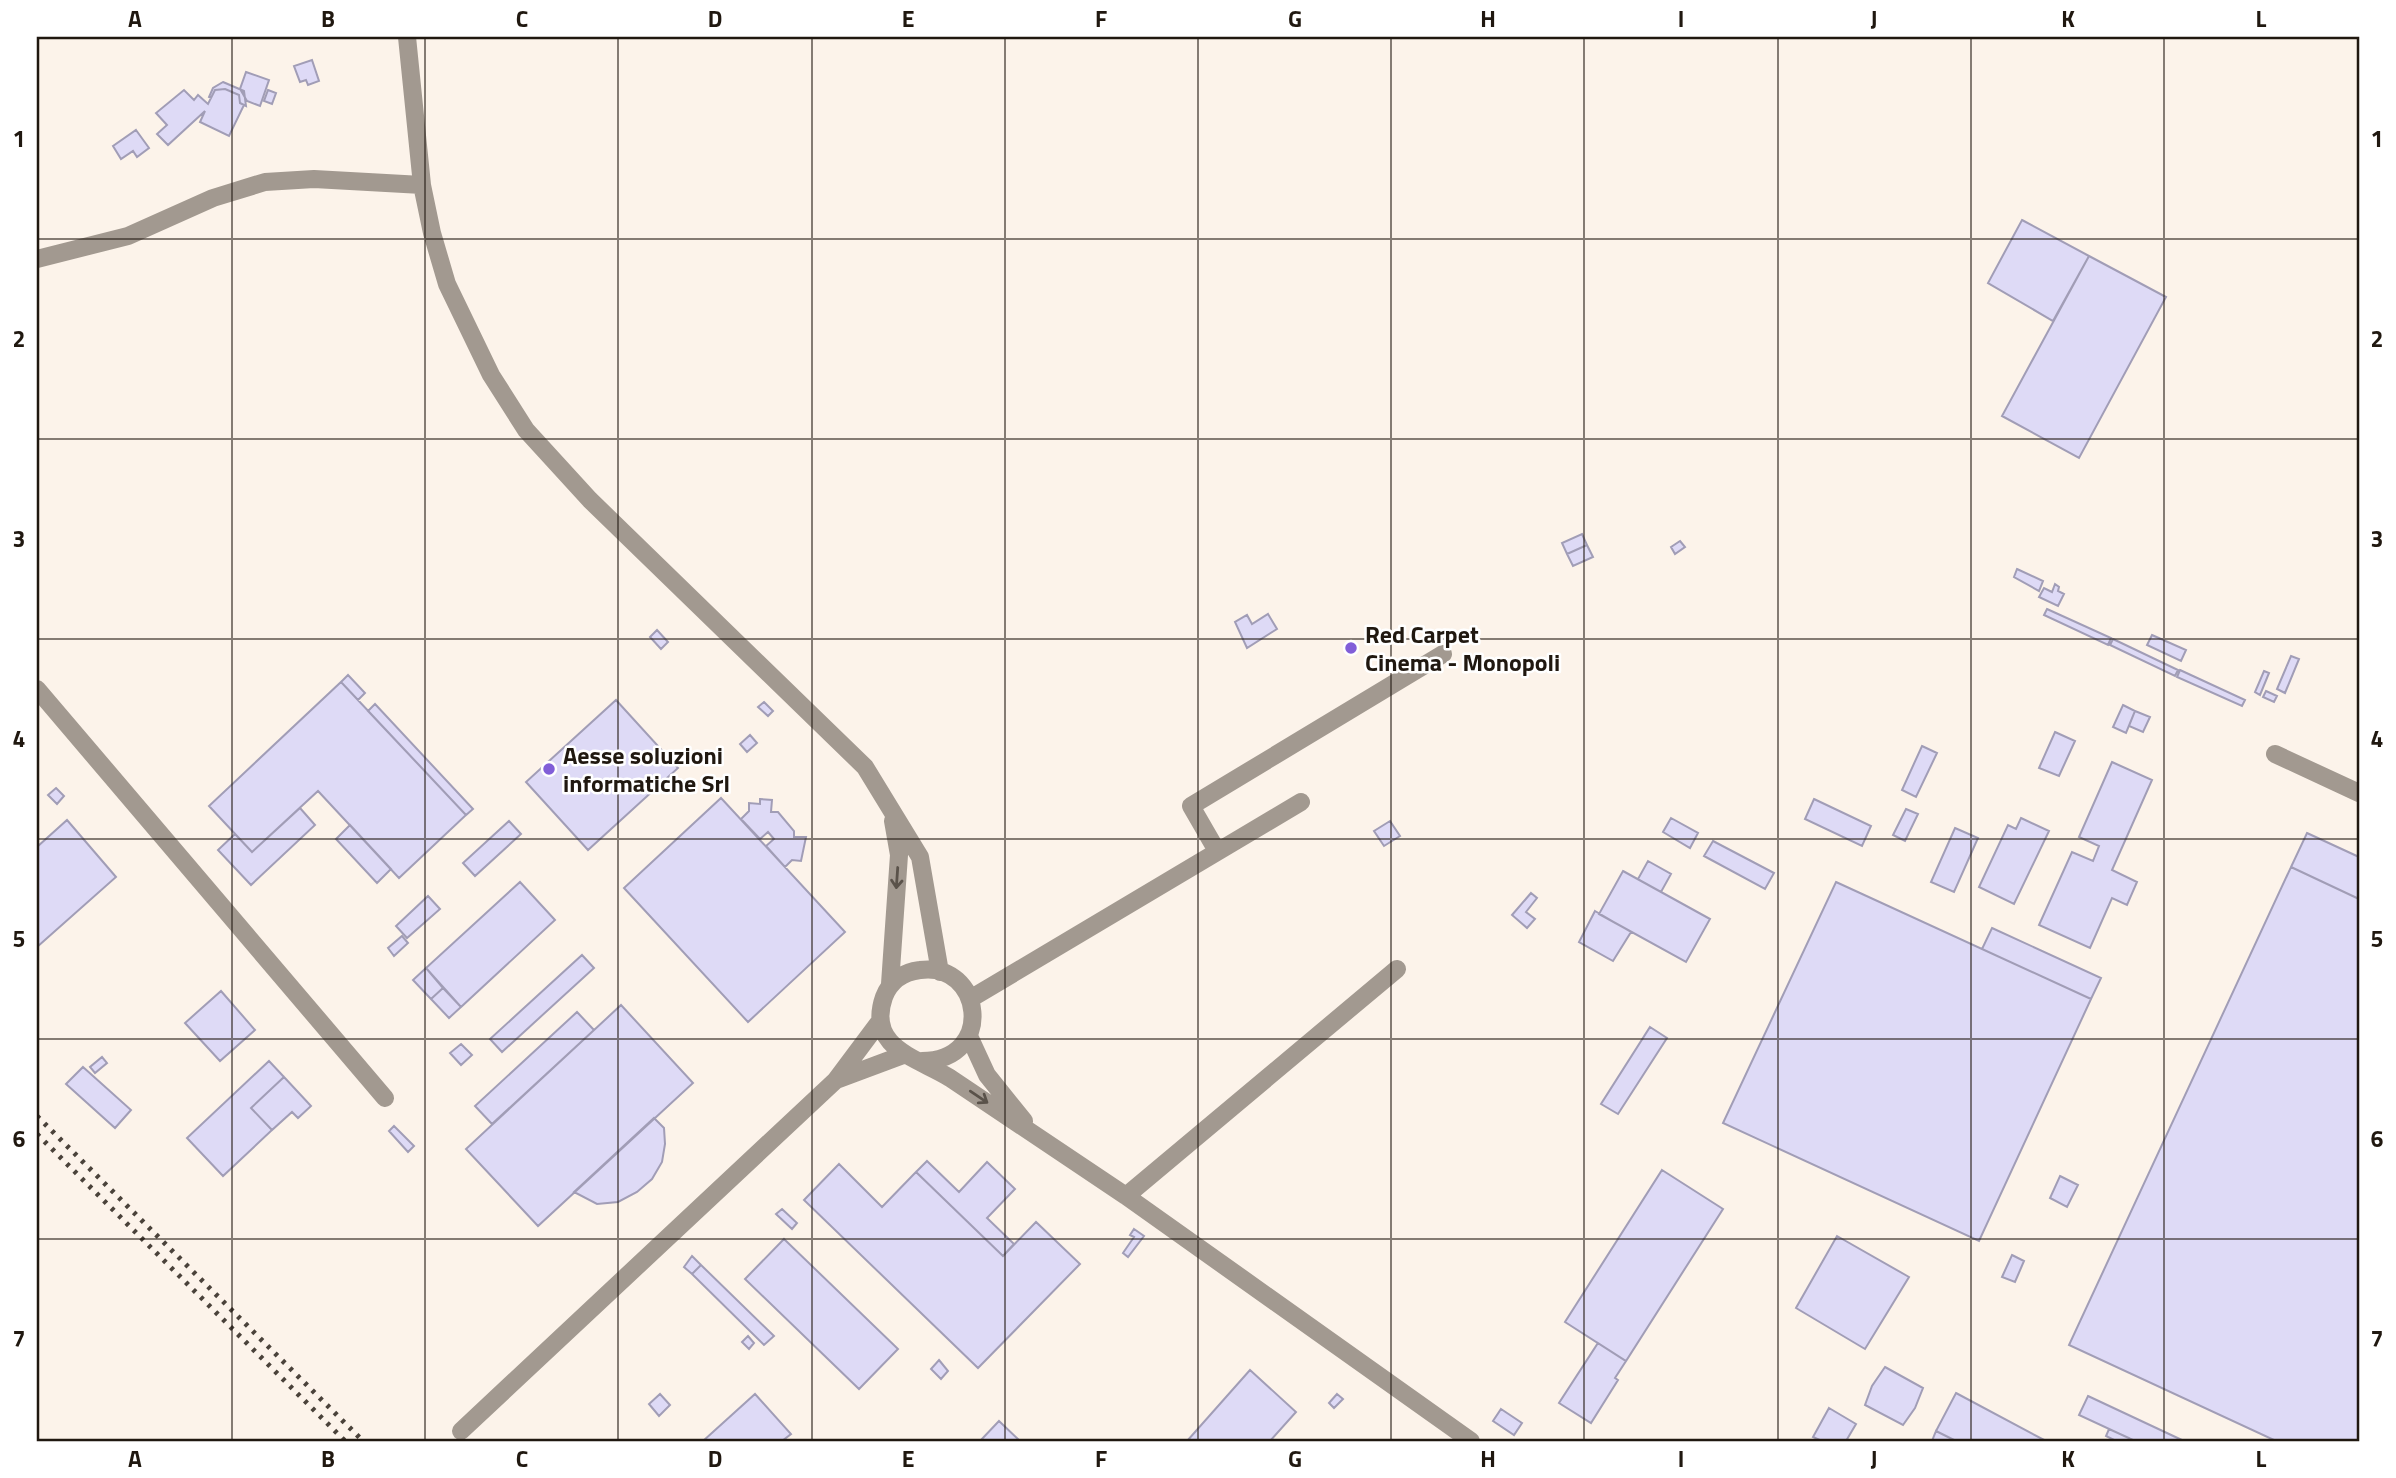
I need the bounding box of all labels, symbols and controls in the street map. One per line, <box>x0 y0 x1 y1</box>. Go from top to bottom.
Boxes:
text: A <box>128 1 142 36</box>
text: B <box>321 1 335 36</box>
text: C <box>516 1 528 36</box>
text: D <box>708 1 722 36</box>
text: E <box>902 1 914 36</box>
text: F <box>1095 1 1107 36</box>
text: G <box>1288 1 1302 36</box>
text: H <box>1480 1 1496 36</box>
text: I <box>1678 1 1684 36</box>
text: J <box>1871 1 1877 36</box>
text: K <box>2061 1 2075 36</box>
text: L <box>2256 1 2267 36</box>
text: 1 <box>13 121 25 156</box>
text: 1 <box>2371 121 2383 156</box>
text: 2 <box>13 321 25 356</box>
text: 2 <box>2371 321 2383 356</box>
text: 3 <box>13 521 25 556</box>
text: 3 <box>2371 521 2383 556</box>
place label: Red Carpet Cinema - Monopoli <box>1365 616 1560 680</box>
marker: Red Carpet Cinema - Monopoli <box>1343 640 1359 656</box>
text: 4 <box>13 721 25 756</box>
text: 4 <box>2371 721 2383 756</box>
place label: Aesse soluzioni informatiche Srl <box>563 737 730 801</box>
marker: Aesse soluzioni informatiche Srl <box>541 761 557 777</box>
one-way arrow <box>890 867 903 889</box>
text: 5 <box>13 921 25 956</box>
text: 5 <box>2371 921 2383 956</box>
one-way arrow <box>969 1090 988 1104</box>
text: 6 <box>13 1121 26 1156</box>
text: 6 <box>2371 1121 2384 1156</box>
text: 7 <box>13 1321 25 1356</box>
text: 7 <box>2371 1321 2383 1356</box>
text: A <box>128 1441 142 1476</box>
text: B <box>321 1441 335 1476</box>
text: C <box>516 1441 528 1476</box>
text: D <box>708 1441 722 1476</box>
text: E <box>902 1441 914 1476</box>
text: F <box>1095 1441 1107 1476</box>
text: G <box>1288 1441 1302 1476</box>
text: H <box>1480 1441 1496 1476</box>
text: I <box>1678 1441 1684 1476</box>
text: J <box>1871 1441 1877 1476</box>
text: K <box>2061 1441 2075 1476</box>
text: L <box>2256 1441 2267 1476</box>

